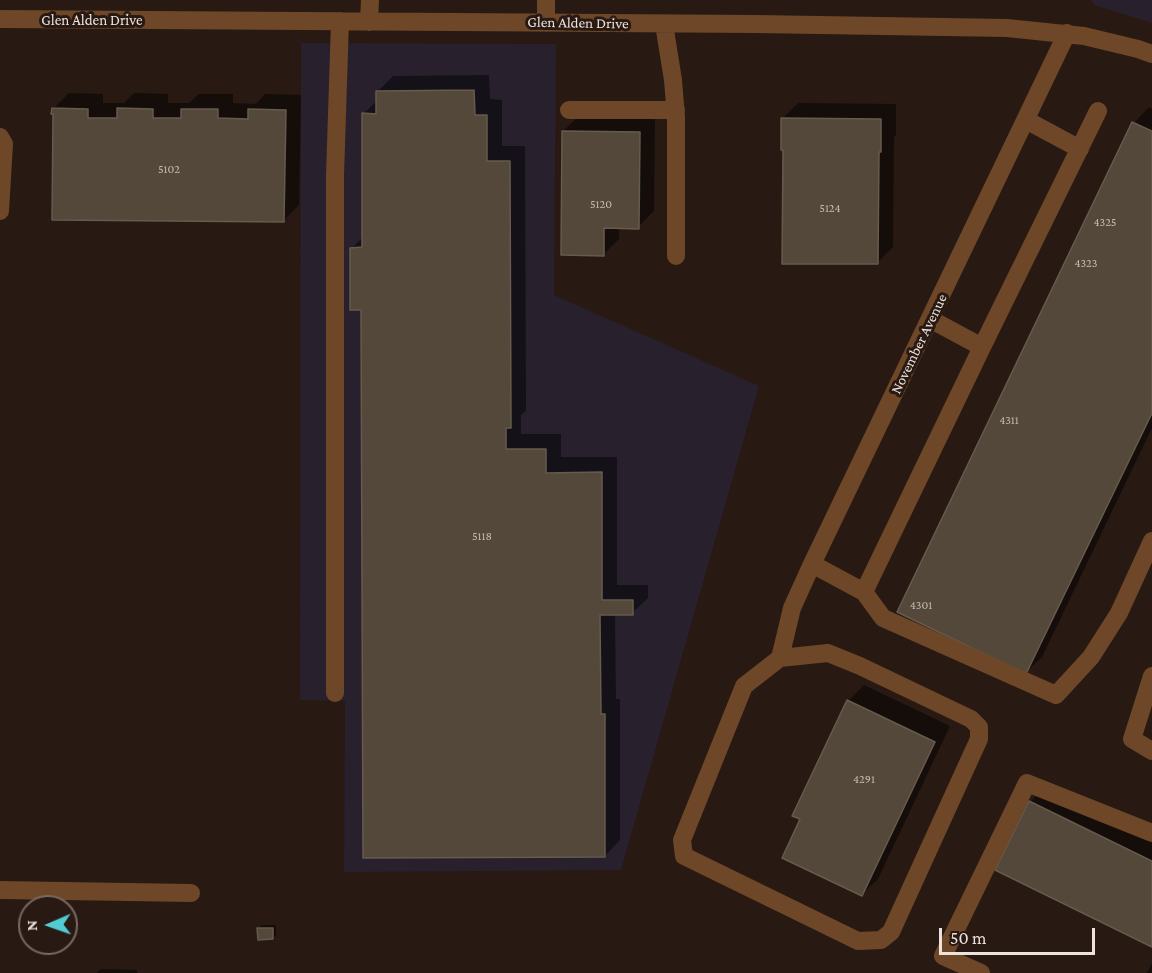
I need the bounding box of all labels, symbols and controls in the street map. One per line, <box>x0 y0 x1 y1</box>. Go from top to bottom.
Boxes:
street label: Glen Alden Drive <box>41 11 143 29</box>
street label: Glen Alden Drive <box>527 13 629 33</box>
house number: 5102 <box>158 162 180 176</box>
house number: 5120 <box>590 197 612 211</box>
house number: 5124 <box>819 201 841 215</box>
house number: 4325 <box>1093 215 1117 229</box>
house number: 4323 <box>1074 256 1098 270</box>
street label: November Avenue <box>887 291 951 397</box>
house number: 4311 <box>999 413 1019 427</box>
house number: 5118 <box>472 529 492 543</box>
house number: 4301 <box>910 598 932 612</box>
house number: 4291 <box>853 772 875 786</box>
north arrow <box>18 895 78 955</box>
scale bar <box>942 916 1098 954</box>
text: N <box>23 920 40 931</box>
text: 50 m <box>950 928 987 948</box>

